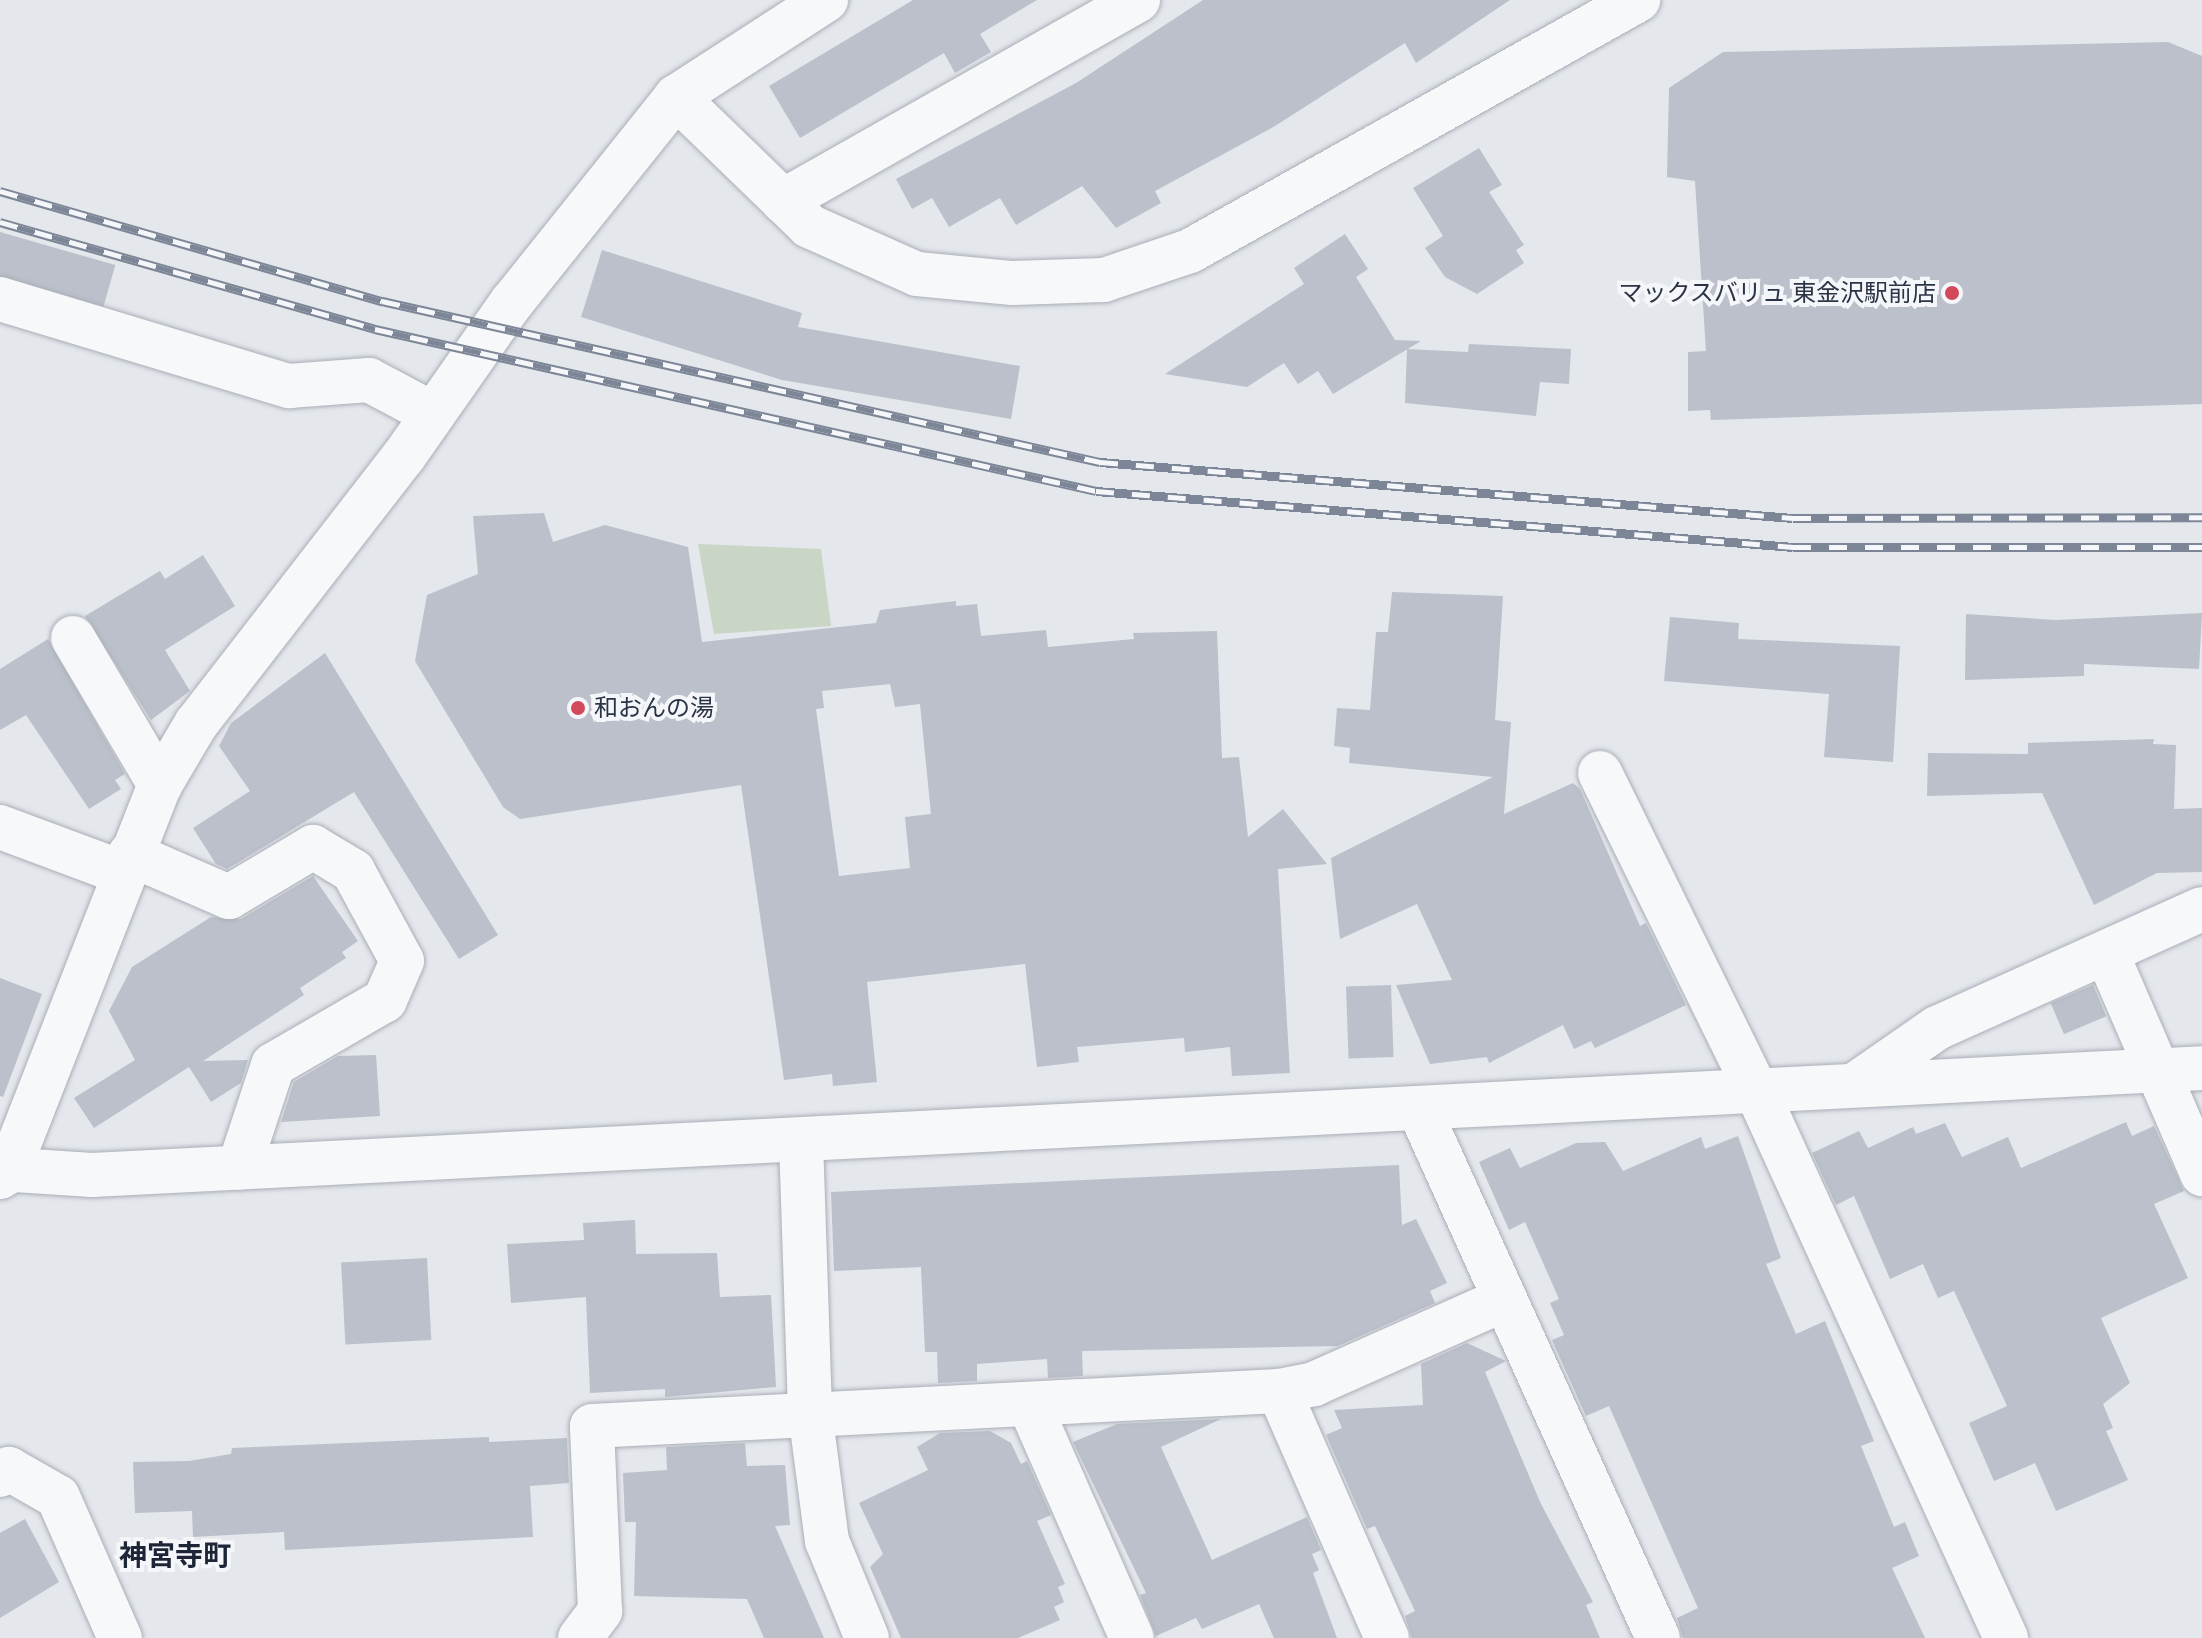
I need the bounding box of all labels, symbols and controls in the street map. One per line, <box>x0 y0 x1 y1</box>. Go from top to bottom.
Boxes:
place label: マックスバリュ 東金沢駅前店 <box>1618 279 1936 307</box>
marker: マックスバリュ 東金沢駅前店 <box>1943 284 1961 302</box>
place label: 和おんの湯 <box>594 694 714 722</box>
marker: 和おんの湯 <box>569 699 587 717</box>
district label: 神宮寺町 <box>119 1539 231 1573</box>

